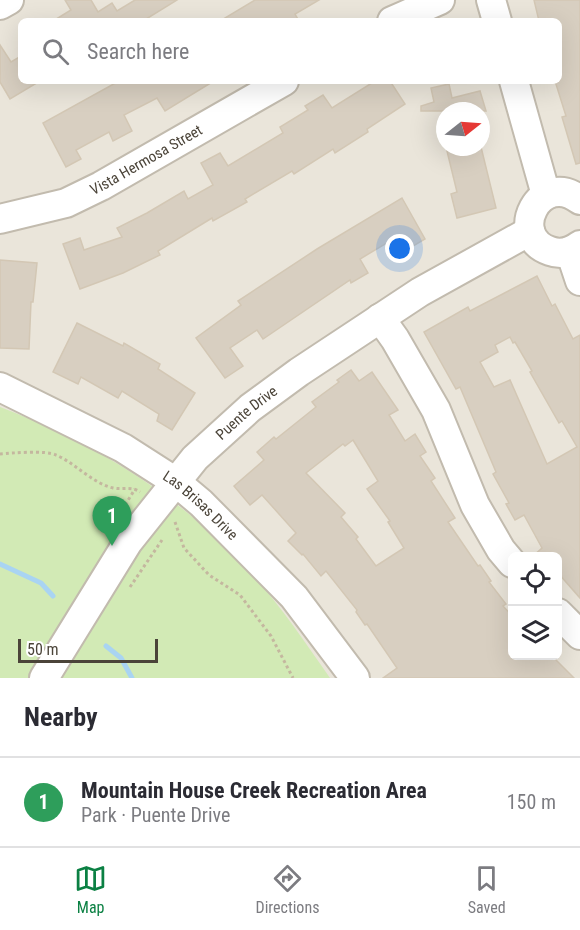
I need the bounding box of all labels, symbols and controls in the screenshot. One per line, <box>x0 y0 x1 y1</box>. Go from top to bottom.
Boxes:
search box <box>18 18 562 84</box>
icon: search <box>39 35 72 68</box>
text: Search here <box>87 39 189 64</box>
north arrow <box>436 102 490 156</box>
street label: Vista Hermosa Street <box>87 121 205 199</box>
your location <box>385 234 414 263</box>
street label: Puente Drive <box>212 382 281 444</box>
street label: Las Brisas Drive <box>159 467 242 544</box>
pin: 1 <box>92 496 132 546</box>
map controls <box>508 552 562 660</box>
button: locate <box>508 552 562 606</box>
button: layers <box>508 606 562 660</box>
scale bar <box>18 636 158 664</box>
text: 50 m <box>27 640 59 659</box>
text: Nearby <box>24 702 98 732</box>
text: Mountain House Creek Recreation Area <box>81 778 427 803</box>
text: 1 <box>38 790 49 814</box>
text: 150 m <box>507 790 556 814</box>
text: Park · Puente Drive <box>81 803 230 827</box>
tab: Map <box>74 862 107 917</box>
tab: Directions <box>256 862 319 917</box>
tab: Saved <box>468 862 506 917</box>

